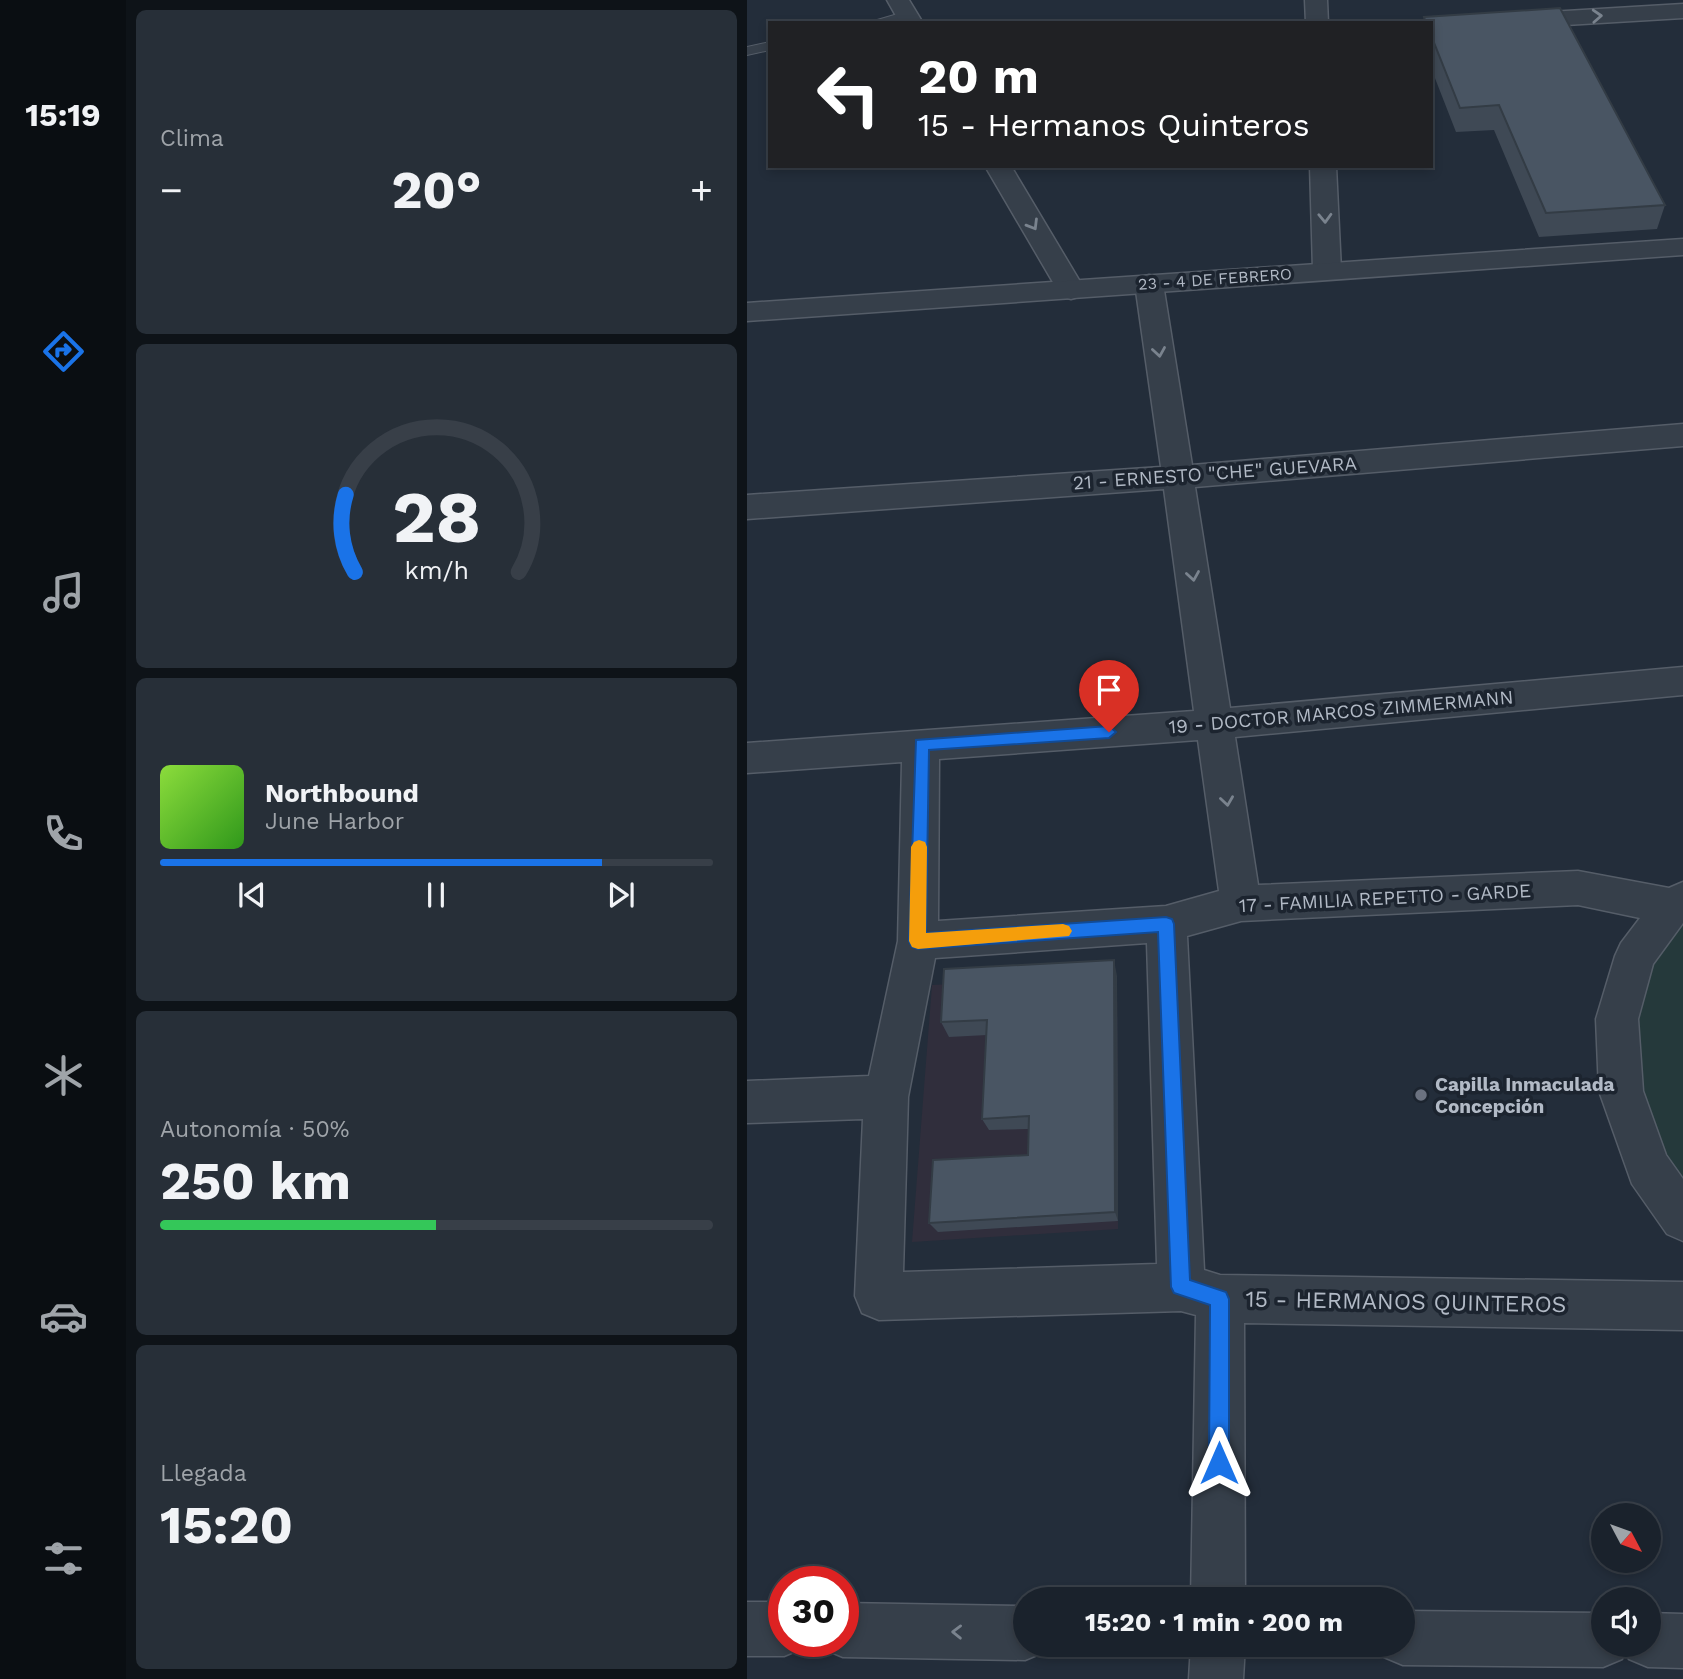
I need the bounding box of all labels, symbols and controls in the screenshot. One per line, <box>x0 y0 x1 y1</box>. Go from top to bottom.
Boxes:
one-way arrow <box>1592 9 1603 24</box>
text: 20 m <box>918 47 1039 105</box>
icon: left <box>803 49 894 140</box>
text: 15:19 <box>25 96 101 134</box>
text: 15 - Hermanos Quinteros <box>918 106 1310 144</box>
text: Clima <box>160 125 224 152</box>
text: 20° <box>391 160 482 221</box>
text: − <box>160 168 183 212</box>
text: + <box>690 168 713 212</box>
one-way arrow <box>1318 213 1333 224</box>
one-way arrow <box>1024 217 1037 230</box>
street label: 23 - 4 DE FEBRERO <box>1138 264 1292 294</box>
icon: directions <box>39 327 88 376</box>
one-way arrow <box>1151 346 1166 357</box>
street label: 21 - ERNESTO "CHE" GUEVARA <box>1072 452 1358 494</box>
text: 28 <box>392 474 481 560</box>
text: km/h <box>404 555 469 584</box>
icon: music <box>39 568 88 617</box>
one-way arrow <box>1186 571 1201 582</box>
pin <box>1079 660 1139 732</box>
icon: arrive <box>1090 671 1128 709</box>
street label: 19 - DOCTOR MARCOS ZIMMERMANN <box>1168 685 1514 739</box>
text: Northbound <box>265 778 419 808</box>
one-way arrow <box>1219 796 1234 807</box>
text: June Harbor <box>265 808 404 835</box>
icon: phone <box>39 809 88 858</box>
icon: previous <box>233 876 271 914</box>
icon: pause <box>417 876 455 914</box>
icon: next <box>602 876 640 914</box>
street label: 17 - FAMILIA REPETTO - GARDE <box>1238 879 1532 917</box>
icon: climate <box>39 1051 88 1100</box>
place label: Capilla Inmaculada Concepción <box>1435 1073 1615 1118</box>
marker: Capilla Inmaculada Concepción <box>1413 1087 1429 1103</box>
text: Autonomía · 50% <box>160 1116 349 1143</box>
text: 250 km <box>160 1151 351 1212</box>
street label: 15 - HERMANOS QUINTEROS <box>1245 1286 1567 1318</box>
icon: car <box>39 1292 88 1341</box>
position arrow <box>1182 1426 1256 1500</box>
text: Llegada <box>160 1460 247 1487</box>
text: 15:20 <box>160 1495 293 1556</box>
north arrow <box>1591 1503 1661 1573</box>
map controls <box>1591 1503 1661 1657</box>
icon: filters <box>39 1534 88 1583</box>
speed limit sign: 30 <box>768 1566 859 1657</box>
button: sound <box>1591 1587 1661 1657</box>
text: 15:20 · 1 min · 200 m <box>1085 1607 1343 1637</box>
one-way arrow <box>951 1624 962 1639</box>

